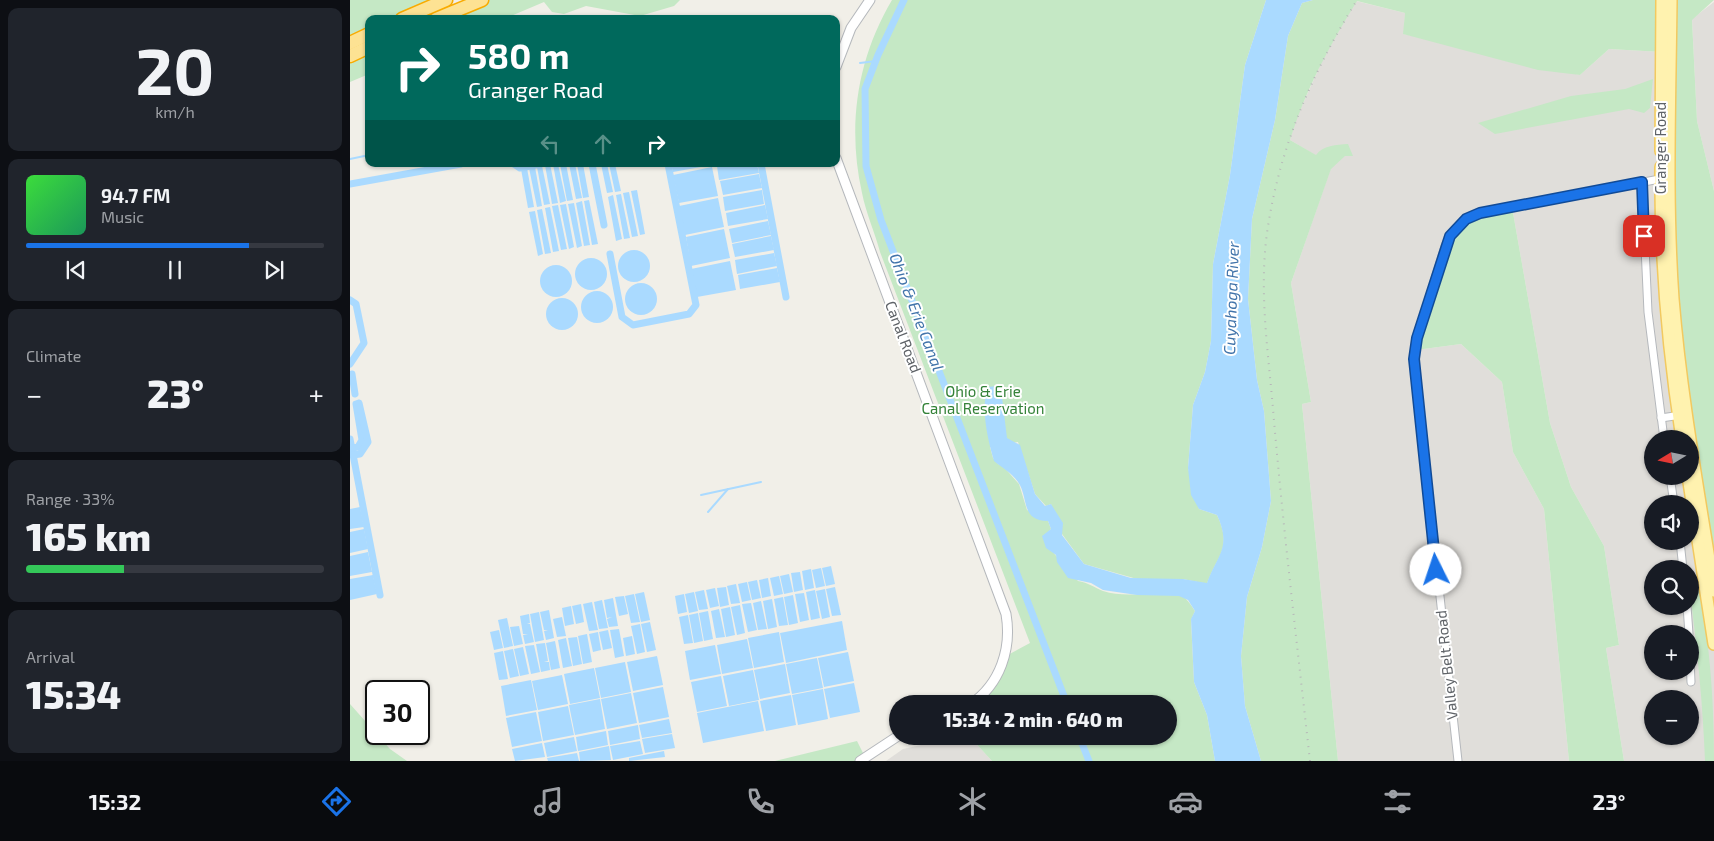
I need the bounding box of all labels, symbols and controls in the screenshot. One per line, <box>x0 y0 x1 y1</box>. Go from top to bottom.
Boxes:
text: 20 <box>136 30 214 108</box>
text: 580 m <box>468 34 570 76</box>
icon: right <box>385 35 450 100</box>
text: Granger Road <box>468 76 603 102</box>
text: km/h <box>155 102 195 121</box>
street label: Granger Road <box>1651 102 1669 194</box>
icon: left <box>536 130 564 158</box>
icon: ahead <box>589 130 617 158</box>
icon: right <box>642 130 670 158</box>
text: 94.7 FM <box>101 184 170 207</box>
text: Music <box>101 207 144 226</box>
pin <box>1623 215 1665 257</box>
icon: arrive <box>1630 222 1658 250</box>
water label: Cuyahoga River <box>1219 240 1243 355</box>
water label: Ohio & Erie Canal <box>886 250 949 373</box>
icon: previous <box>62 256 90 284</box>
icon: pause <box>161 256 189 284</box>
icon: next <box>260 256 288 284</box>
street label: Canal Road <box>882 298 926 375</box>
text: Climate <box>26 346 81 365</box>
text: 23° <box>147 370 204 416</box>
text: − <box>26 377 42 411</box>
text: + <box>309 377 324 411</box>
park label: Ohio & Erie Canal Reservation <box>922 382 1044 417</box>
north arrow <box>1644 430 1699 485</box>
map controls <box>1644 430 1699 745</box>
text: Range · 33% <box>26 489 114 508</box>
button: sound <box>1644 495 1699 550</box>
text: 165 km <box>26 513 151 559</box>
position arrow <box>1409 543 1461 595</box>
button: search <box>1644 560 1699 615</box>
street label: Valley Belt Road <box>1431 609 1461 721</box>
button: + <box>1644 625 1699 680</box>
text: Arrival <box>26 647 75 666</box>
text: 15:34 <box>26 671 121 717</box>
speed limit sign: 30 <box>365 680 430 745</box>
button: − <box>1644 690 1699 745</box>
text: 15:34 · 2 min · 640 m <box>943 708 1123 731</box>
icon: directions <box>319 784 354 819</box>
icon: music <box>531 784 566 819</box>
icon: phone <box>743 784 778 819</box>
icon: climate <box>955 784 990 819</box>
icon: car <box>1168 784 1203 819</box>
icon: filters <box>1380 784 1415 819</box>
text: 15:32 <box>89 788 141 814</box>
text: 23° <box>1592 788 1625 814</box>

